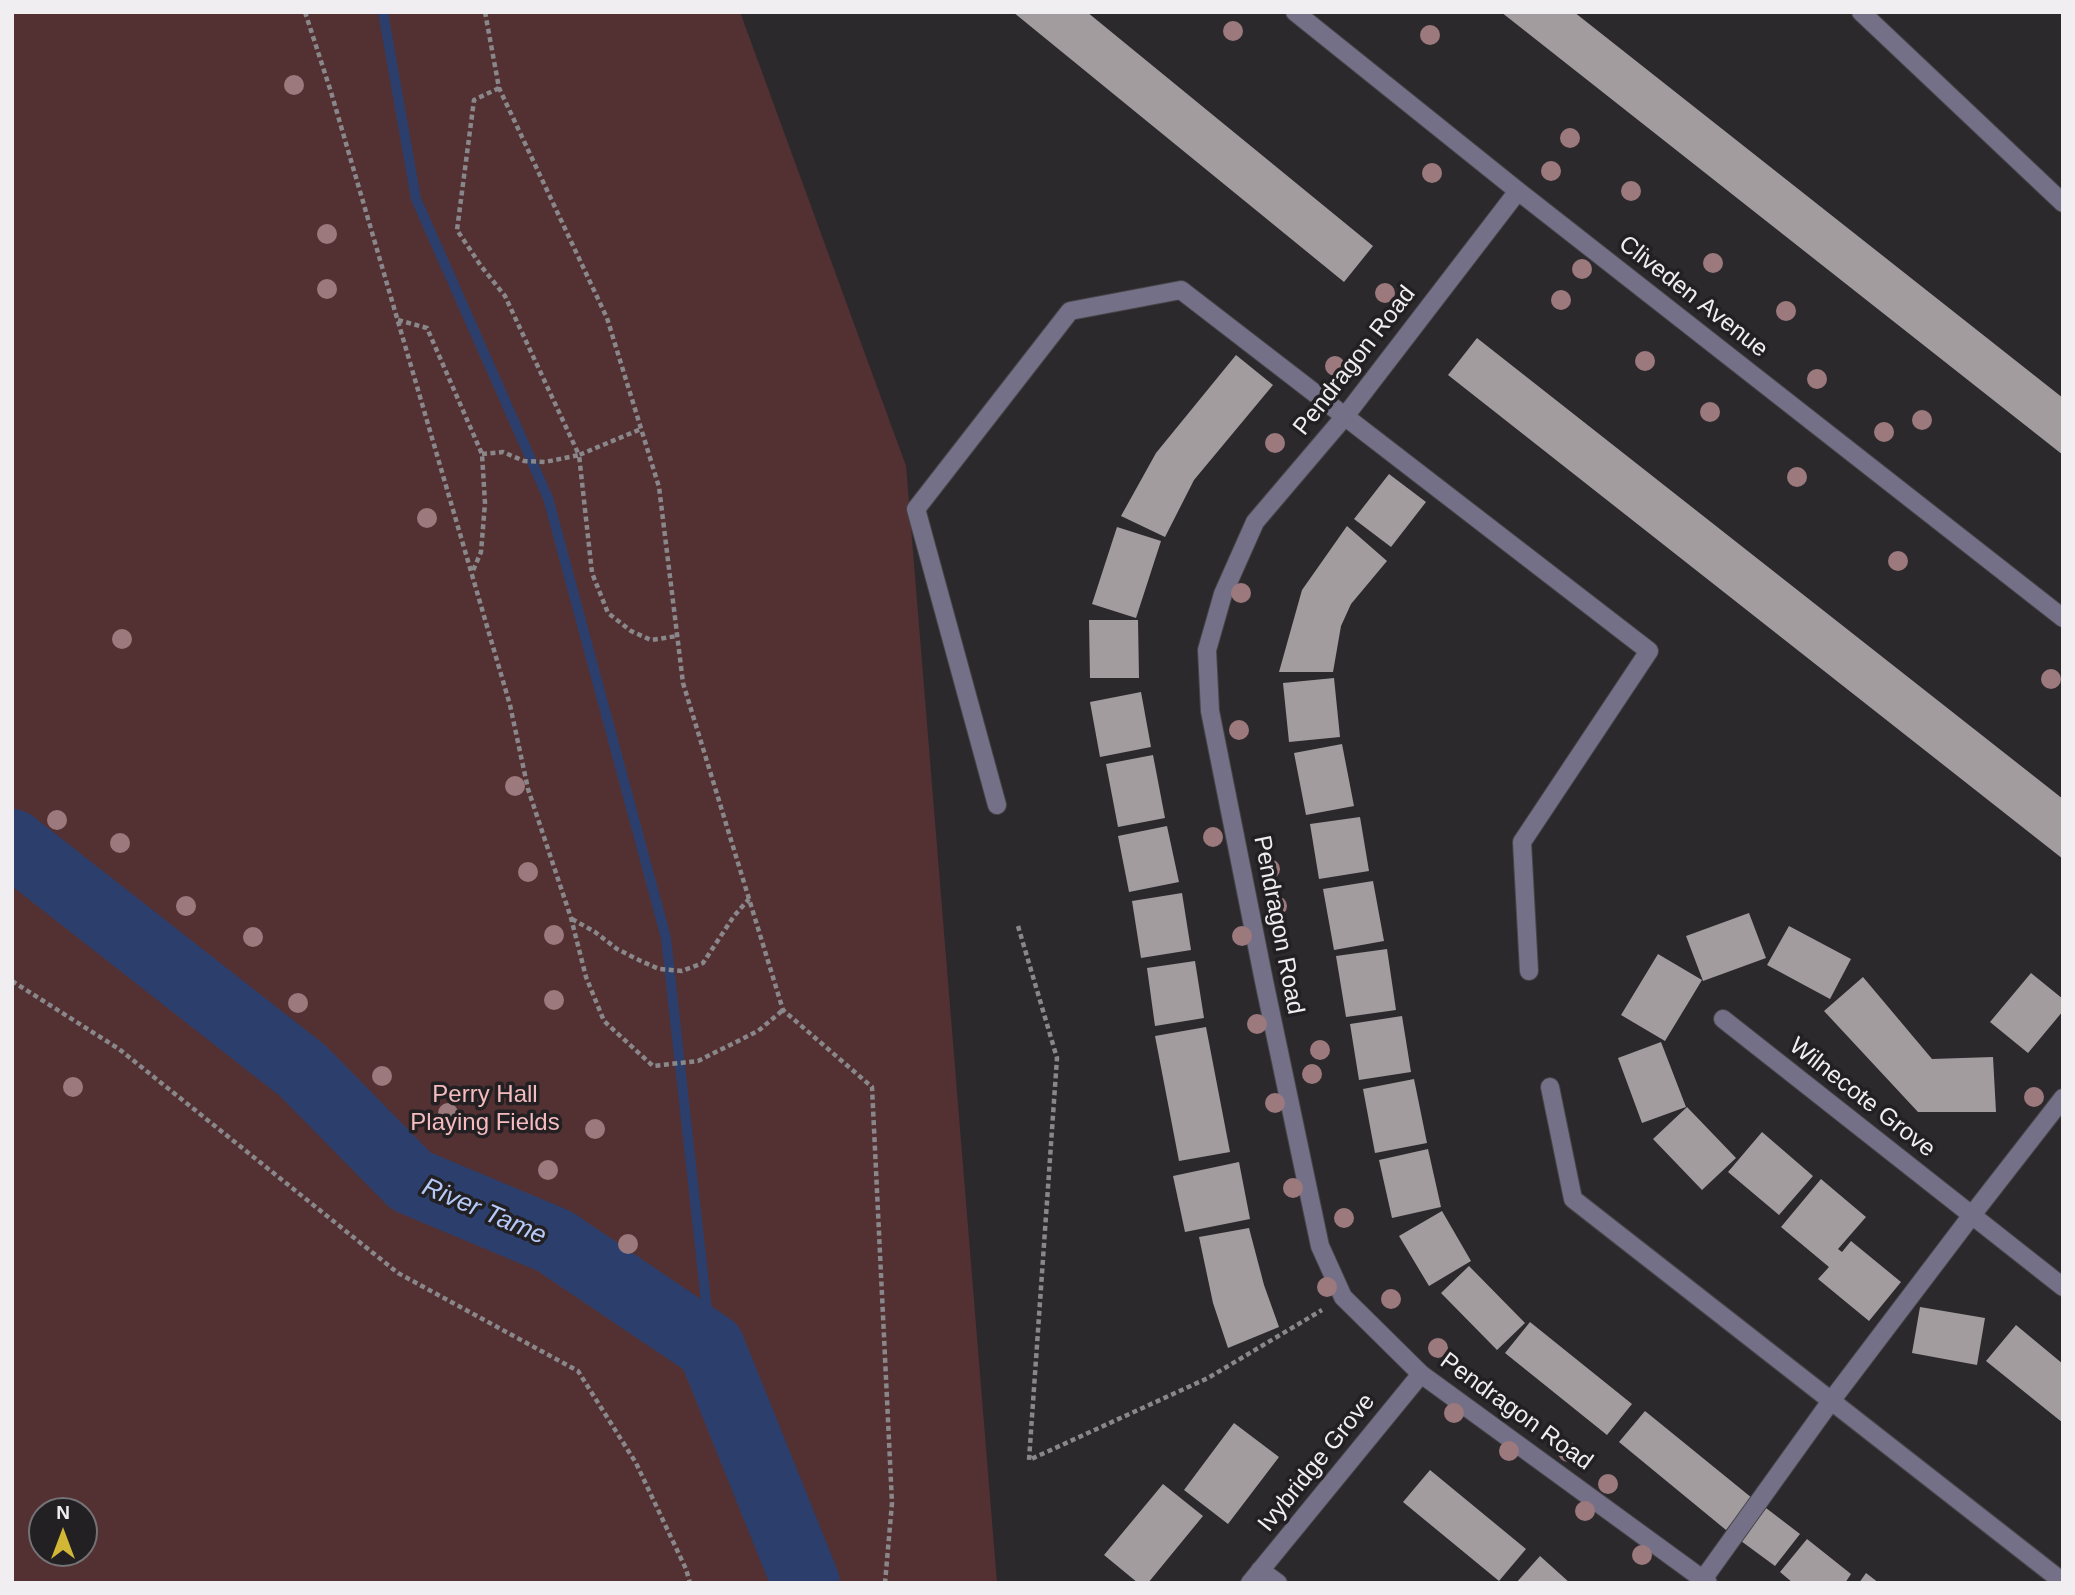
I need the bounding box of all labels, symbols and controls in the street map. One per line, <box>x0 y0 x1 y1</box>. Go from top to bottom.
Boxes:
street label: Cliveden Avenue <box>1613 230 1773 364</box>
street label: Pendragon Road <box>1288 281 1422 441</box>
street label: Pendragon Road <box>1247 833 1309 1017</box>
street label: Wilnecote Grove <box>1783 1032 1941 1164</box>
park label: Perry Hall Playing Fields <box>410 1081 560 1137</box>
water label: River Tame <box>417 1172 551 1252</box>
street label: Pendragon Road <box>1434 1347 1598 1477</box>
street label: Ivybridge Grove <box>1253 1388 1381 1538</box>
north arrow <box>28 1497 98 1567</box>
text: N <box>56 1502 70 1523</box>

